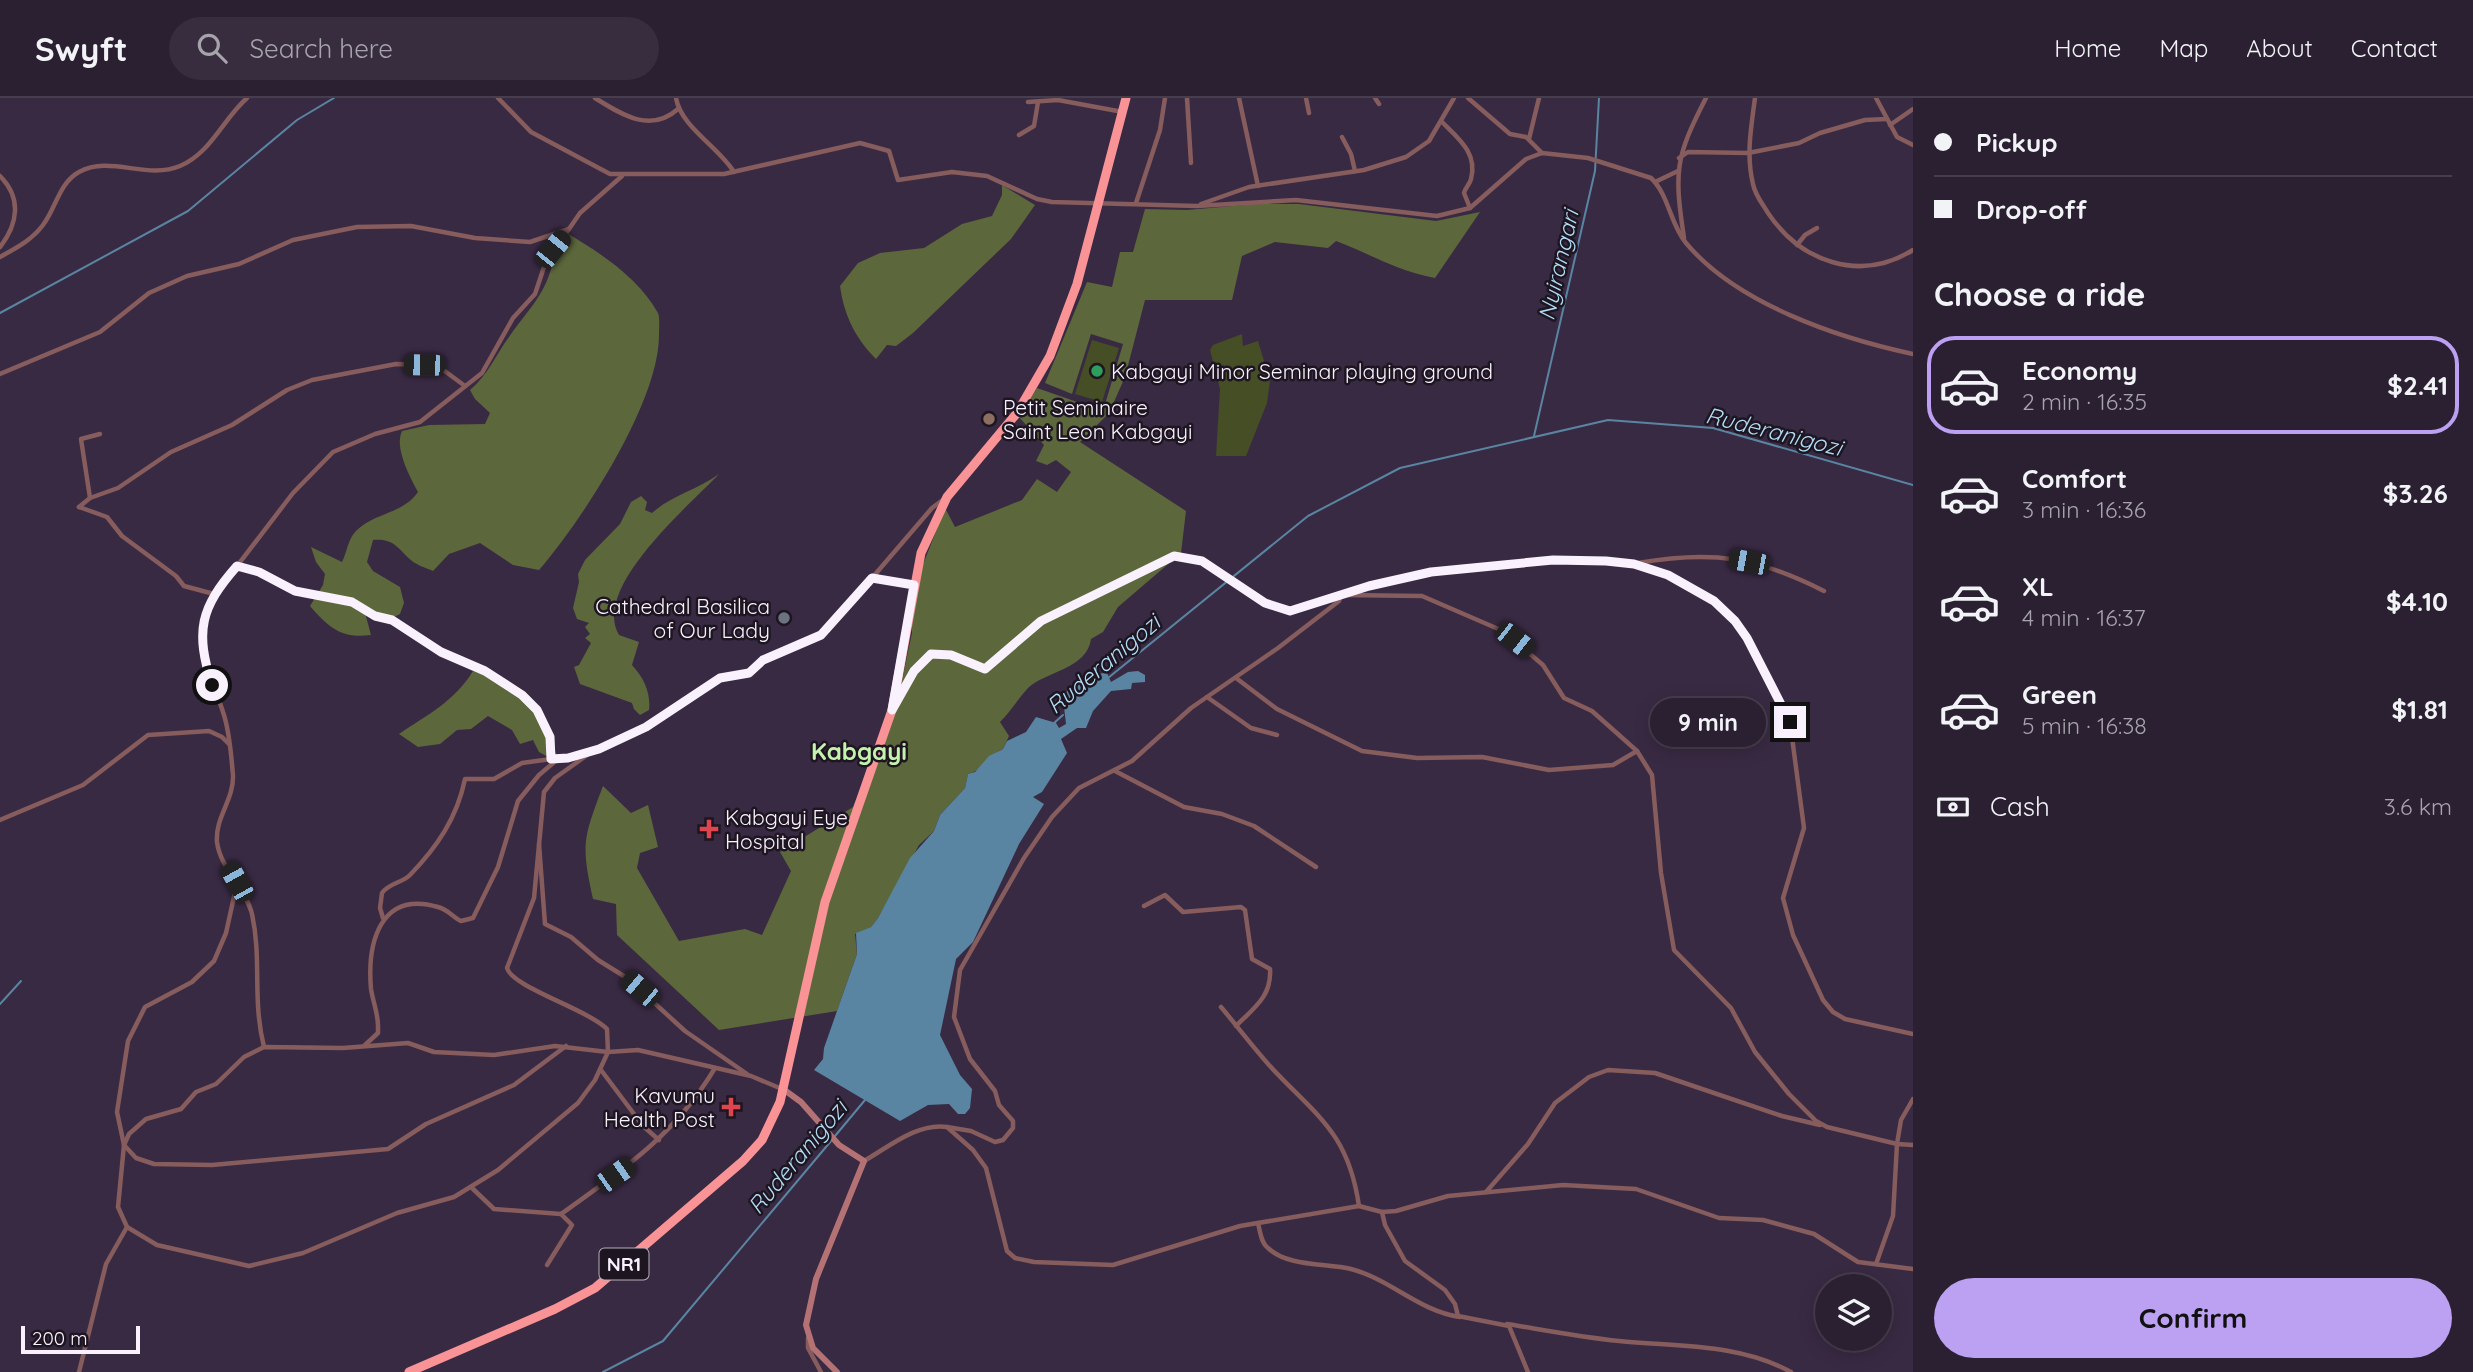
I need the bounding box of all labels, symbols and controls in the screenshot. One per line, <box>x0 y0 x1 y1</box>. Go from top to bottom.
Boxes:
search box <box>169 17 659 80</box>
text: Swyft <box>35 28 127 69</box>
icon: search <box>193 29 231 67</box>
text: Search here <box>249 32 393 65</box>
text: Home <box>2054 33 2121 63</box>
text: Map <box>2159 33 2208 63</box>
text: About <box>2246 33 2313 63</box>
text: Contact <box>2351 33 2438 63</box>
text: Pickup <box>1976 126 2058 159</box>
text: Drop-off <box>1976 193 2087 226</box>
water label: Nyirangari <box>1531 204 1585 323</box>
car <box>532 226 575 272</box>
text: Choose a ride <box>1934 274 2146 314</box>
car <box>403 354 446 376</box>
icon: car <box>1938 354 2001 417</box>
text: Economy <box>2022 354 2137 387</box>
place label: Kabgayi Minor Seminar playing ground <box>1111 358 1493 384</box>
marker: Kabgayi Minor Seminar playing ground <box>1089 363 1105 379</box>
text: $2.41 <box>2387 369 2448 402</box>
text: 2 min · 16:35 <box>2022 387 2147 416</box>
place label: Petit Seminaire Saint Leon Kabgayi <box>1003 394 1192 444</box>
water label: Ruderanigozi <box>1703 400 1848 463</box>
marker: Petit Seminaire Saint Leon Kabgayi <box>981 411 997 427</box>
icon: car <box>1938 462 2001 525</box>
text: Comfort <box>2022 462 2127 495</box>
text: $3.26 <box>2383 477 2448 510</box>
text: 3 min · 16:36 <box>2022 495 2146 524</box>
car <box>1727 548 1772 576</box>
icon: car <box>1938 570 2001 633</box>
text: XL <box>2022 570 2054 603</box>
text: $4.10 <box>2386 585 2448 618</box>
place label: Cathedral Basilica of Our Lady <box>595 593 770 643</box>
text: 4 min · 16:37 <box>2022 603 2146 632</box>
water label: Ruderanigozi <box>1040 606 1168 720</box>
marker: Cathedral Basilica of Our Lady <box>776 610 792 626</box>
car <box>1492 619 1539 661</box>
route start <box>196 669 228 701</box>
icon: car <box>1938 678 2001 741</box>
text: Green <box>2022 678 2097 711</box>
text: $1.81 <box>2392 693 2448 726</box>
callout: 9 min <box>1650 698 1766 746</box>
route end <box>1774 706 1806 738</box>
text: 9 min <box>1678 708 1738 737</box>
text: 5 min · 16:38 <box>2022 711 2147 740</box>
district label: Kabgayi <box>811 736 907 766</box>
icon: cash <box>1934 788 1972 826</box>
text: Cash <box>1990 790 2050 823</box>
text: 3.6 km <box>2384 792 2452 821</box>
place label: Kabgayi Eye Hospital <box>725 804 848 854</box>
marker: Kabgayi Eye Hospital <box>699 819 719 839</box>
car <box>218 859 257 905</box>
car <box>618 967 663 1011</box>
place label: Kavumu Health Post <box>604 1082 715 1132</box>
water label: Ruderanigozi <box>741 1092 855 1220</box>
marker: Kavumu Health Post <box>721 1097 741 1117</box>
car <box>592 1154 639 1196</box>
road number: NR1 <box>600 1248 648 1280</box>
map controls <box>1815 1274 1892 1351</box>
button: layers <box>1815 1274 1892 1351</box>
button: Confirm <box>1934 1278 2452 1358</box>
scale bar <box>21 1323 140 1355</box>
text: 200 m <box>32 1326 88 1350</box>

